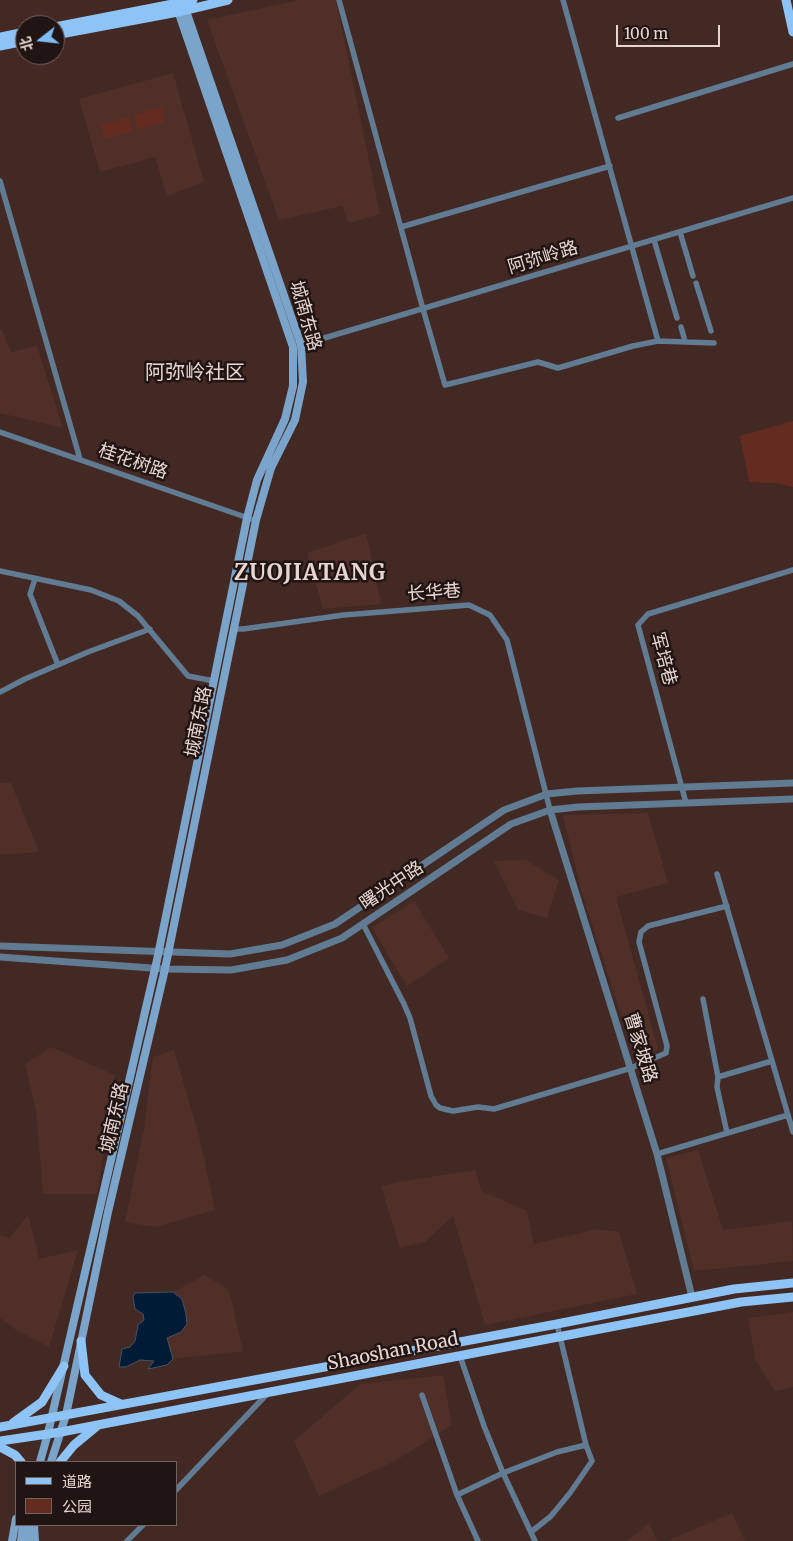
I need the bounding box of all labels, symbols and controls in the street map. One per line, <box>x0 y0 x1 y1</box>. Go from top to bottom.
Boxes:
north arrow <box>15 15 65 65</box>
scale bar <box>618 15 722 47</box>
text: 100 m <box>624 24 668 43</box>
text: 北 <box>16 35 37 53</box>
street label: 阿弥岭路 <box>505 237 581 279</box>
street label: 城南东路 <box>285 278 325 354</box>
district label: 阿弥岭社区 <box>145 361 245 385</box>
street label: 桂花树路 <box>95 440 171 484</box>
district label: ZUOJIATANG <box>233 561 387 587</box>
street label: 长华巷 <box>406 580 462 606</box>
street label: 军培巷 <box>646 630 680 688</box>
street label: 城南东路 <box>182 685 216 759</box>
street label: 曙光中路 <box>356 857 428 915</box>
street label: 曹家坡路 <box>619 1010 661 1086</box>
street label: 城南东路 <box>96 1080 134 1156</box>
street label: Shaoshan Road <box>326 1329 460 1375</box>
legend <box>15 1461 178 1526</box>
text: 道路 <box>62 1472 92 1491</box>
text: 公园 <box>62 1497 92 1516</box>

